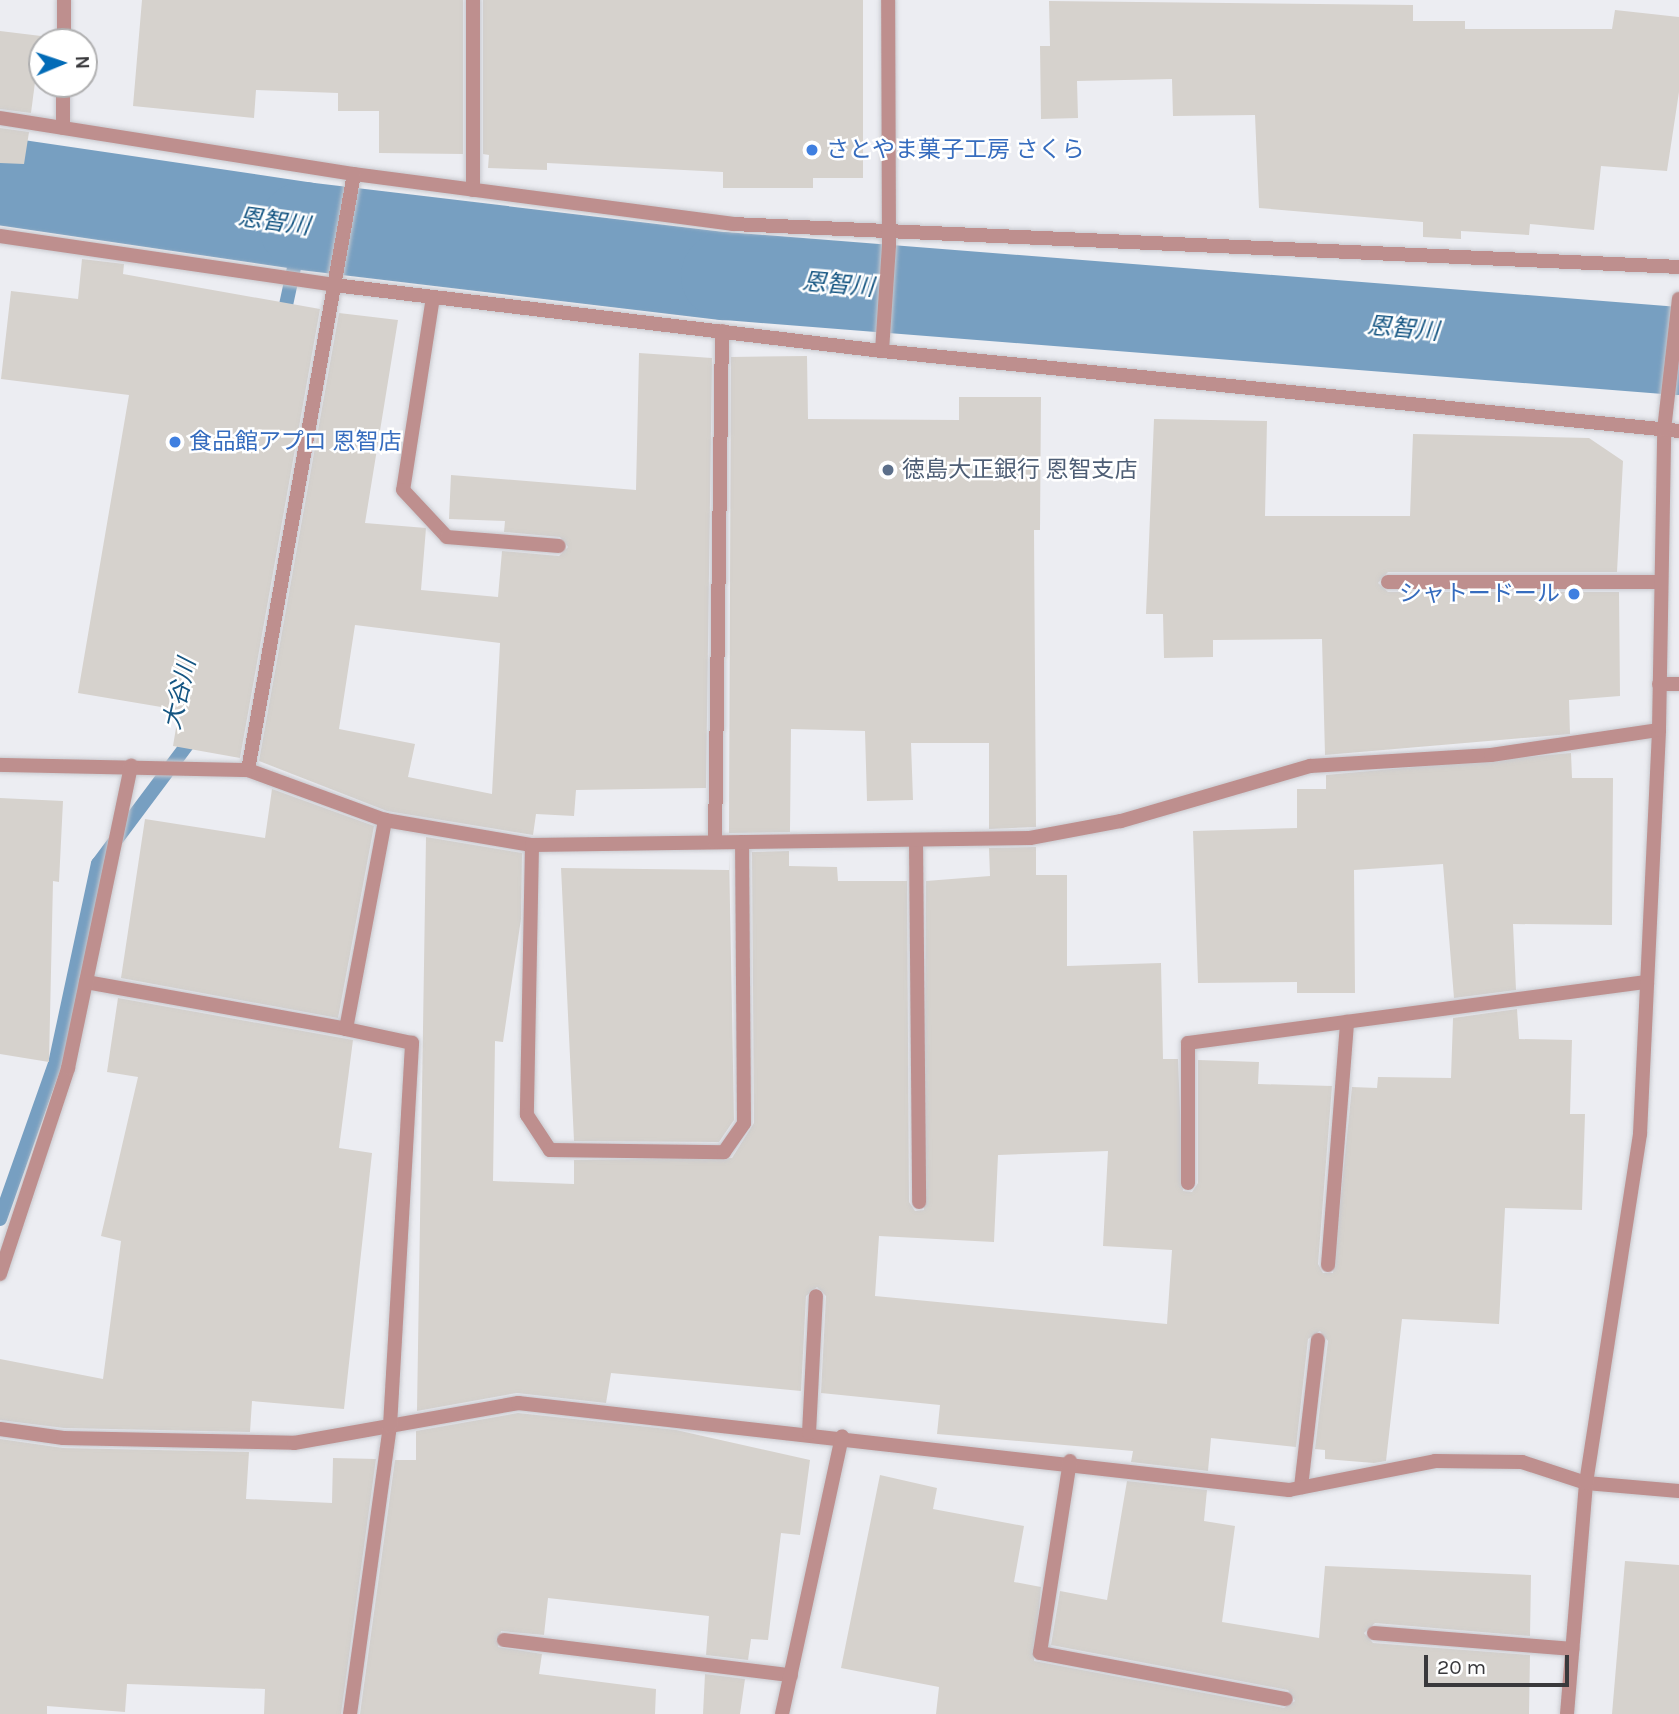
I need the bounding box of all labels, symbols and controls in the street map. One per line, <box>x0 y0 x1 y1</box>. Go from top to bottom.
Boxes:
north arrow <box>28 28 98 98</box>
text: N <box>71 55 93 70</box>
place label: さとやま菓子工房 さくら <box>826 136 1084 164</box>
marker: さとやま菓子工房 さくら <box>804 142 820 158</box>
water label: 恩智川 <box>236 203 312 241</box>
water label: 恩智川 <box>801 268 875 302</box>
water label: 恩智川 <box>1366 312 1440 346</box>
place label: 食品館アプロ 恩智店 <box>189 428 401 456</box>
marker: 食品館アプロ 恩智店 <box>167 434 183 450</box>
place label: 徳島大正銀行 恩智支店 <box>902 456 1137 484</box>
marker: 徳島大正銀行 恩智支店 <box>880 462 896 478</box>
place label: シャトードール <box>1399 580 1560 608</box>
marker: シャトードール <box>1566 586 1582 602</box>
water label: 大谷川 <box>158 656 202 732</box>
scale bar <box>1427 1640 1572 1684</box>
text: 20 m <box>1437 1655 1486 1679</box>

